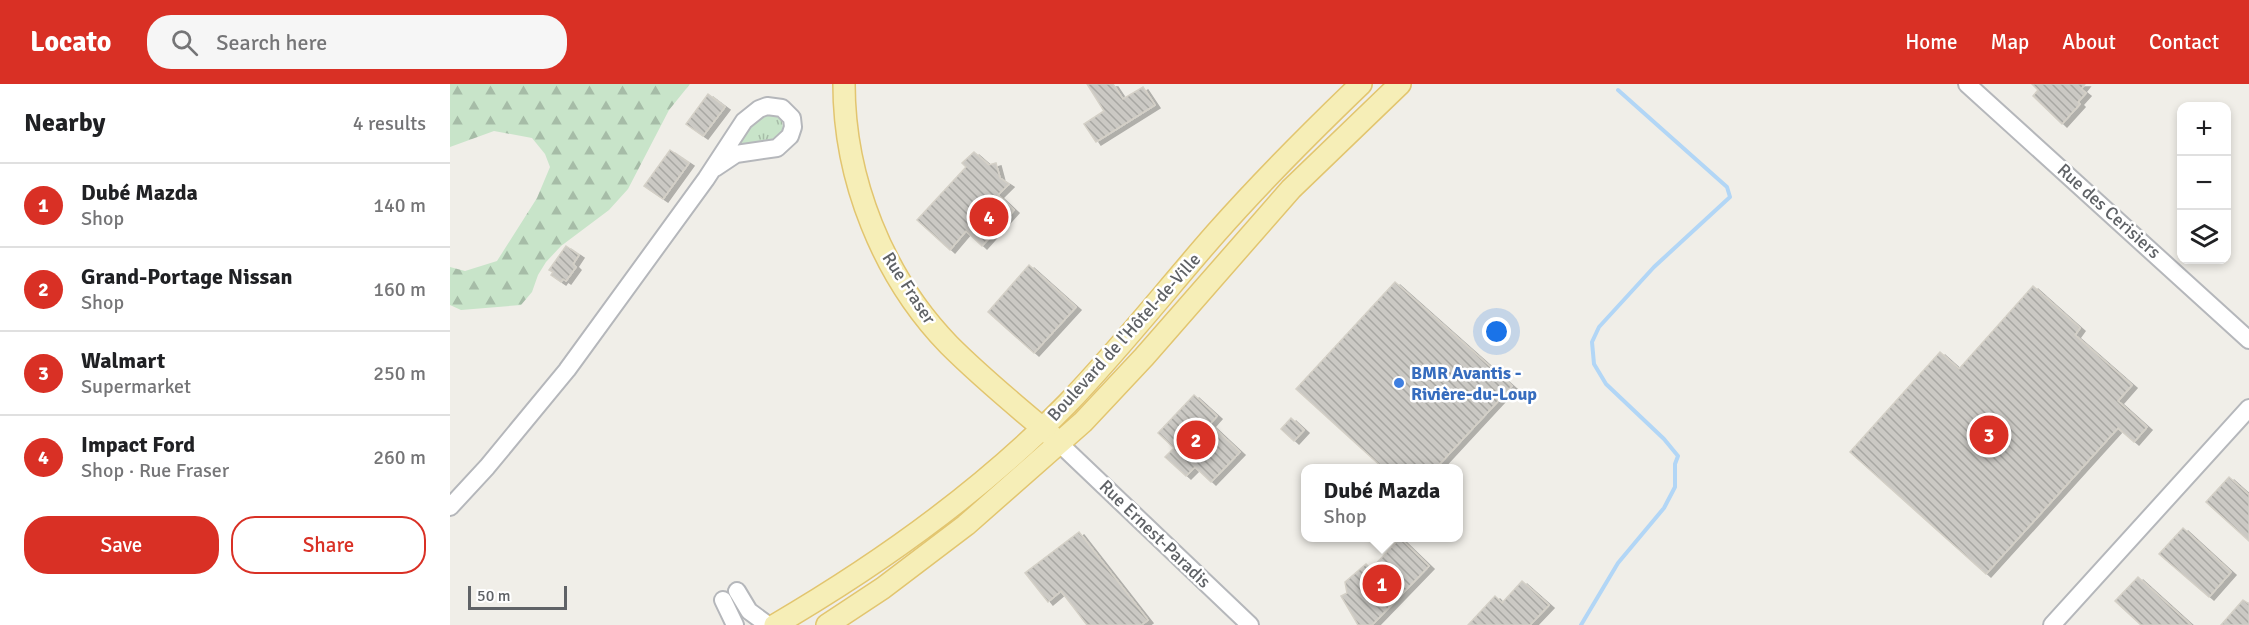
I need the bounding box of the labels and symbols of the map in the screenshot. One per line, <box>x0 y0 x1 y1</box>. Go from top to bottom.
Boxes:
street label: Rue des Cerisiers <box>2053 159 2165 263</box>
pin: 4 <box>970 194 1008 240</box>
street label: Rue Fraser <box>878 248 941 328</box>
street label: Boulevard de l'Hôtel-de-Ville <box>1043 248 1205 426</box>
your location <box>1482 317 1511 346</box>
place label: BMR Avantis - Rivière-du-Loup <box>1411 362 1537 405</box>
marker: BMR Avantis - Rivière-du-Loup <box>1392 376 1406 390</box>
pin: 3 <box>1970 412 2008 458</box>
pin: 2 <box>1176 418 1216 462</box>
street label: Rue Ernest-Paradis <box>1095 475 1215 593</box>
pin: 1 <box>1362 562 1402 606</box>
scale bar <box>468 583 567 610</box>

